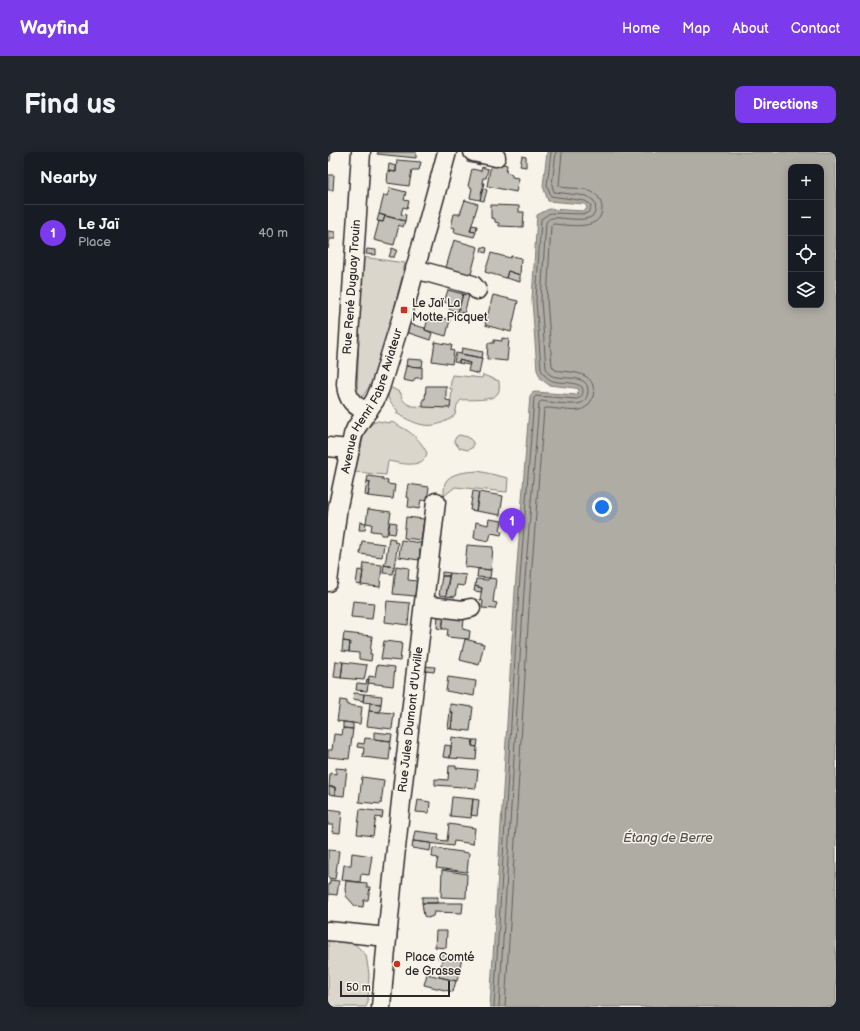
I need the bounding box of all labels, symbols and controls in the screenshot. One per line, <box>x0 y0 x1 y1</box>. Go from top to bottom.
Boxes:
text: Wayfind <box>20 17 89 40</box>
text: Home <box>622 20 660 37</box>
text: Map <box>682 20 710 37</box>
text: About <box>732 20 769 37</box>
text: Contact <box>791 20 840 37</box>
button: Directions <box>735 86 836 123</box>
text: Find us <box>24 88 116 121</box>
map controls <box>788 164 824 308</box>
button: + <box>788 164 824 200</box>
text: Nearby <box>40 168 97 188</box>
button: − <box>788 200 824 236</box>
text: Le Jaï <box>78 215 119 234</box>
street label: Rue René Duguay Trouin <box>340 219 364 355</box>
text: 1 <box>50 225 56 241</box>
text: 40 m <box>258 225 288 241</box>
text: Place <box>78 234 111 250</box>
button: locate <box>788 236 824 272</box>
button: layers <box>788 272 824 308</box>
place label: Le Jaï La Motte Picquet <box>412 296 488 325</box>
marker: Le Jaï La Motte Picquet <box>399 305 409 315</box>
street label: Avenue Henri Fabre Aviateur <box>338 326 406 475</box>
your location <box>592 497 612 517</box>
pin: 1 <box>499 508 525 541</box>
street label: Rue Jules Dumont d'Urville <box>395 646 426 793</box>
water label: Étang de Berre <box>623 830 713 846</box>
place label: Place Comté de Grasse <box>405 950 475 979</box>
marker: Place Comté de Grasse <box>392 959 402 969</box>
scale bar <box>340 979 450 998</box>
text: 50 m <box>346 981 371 994</box>

